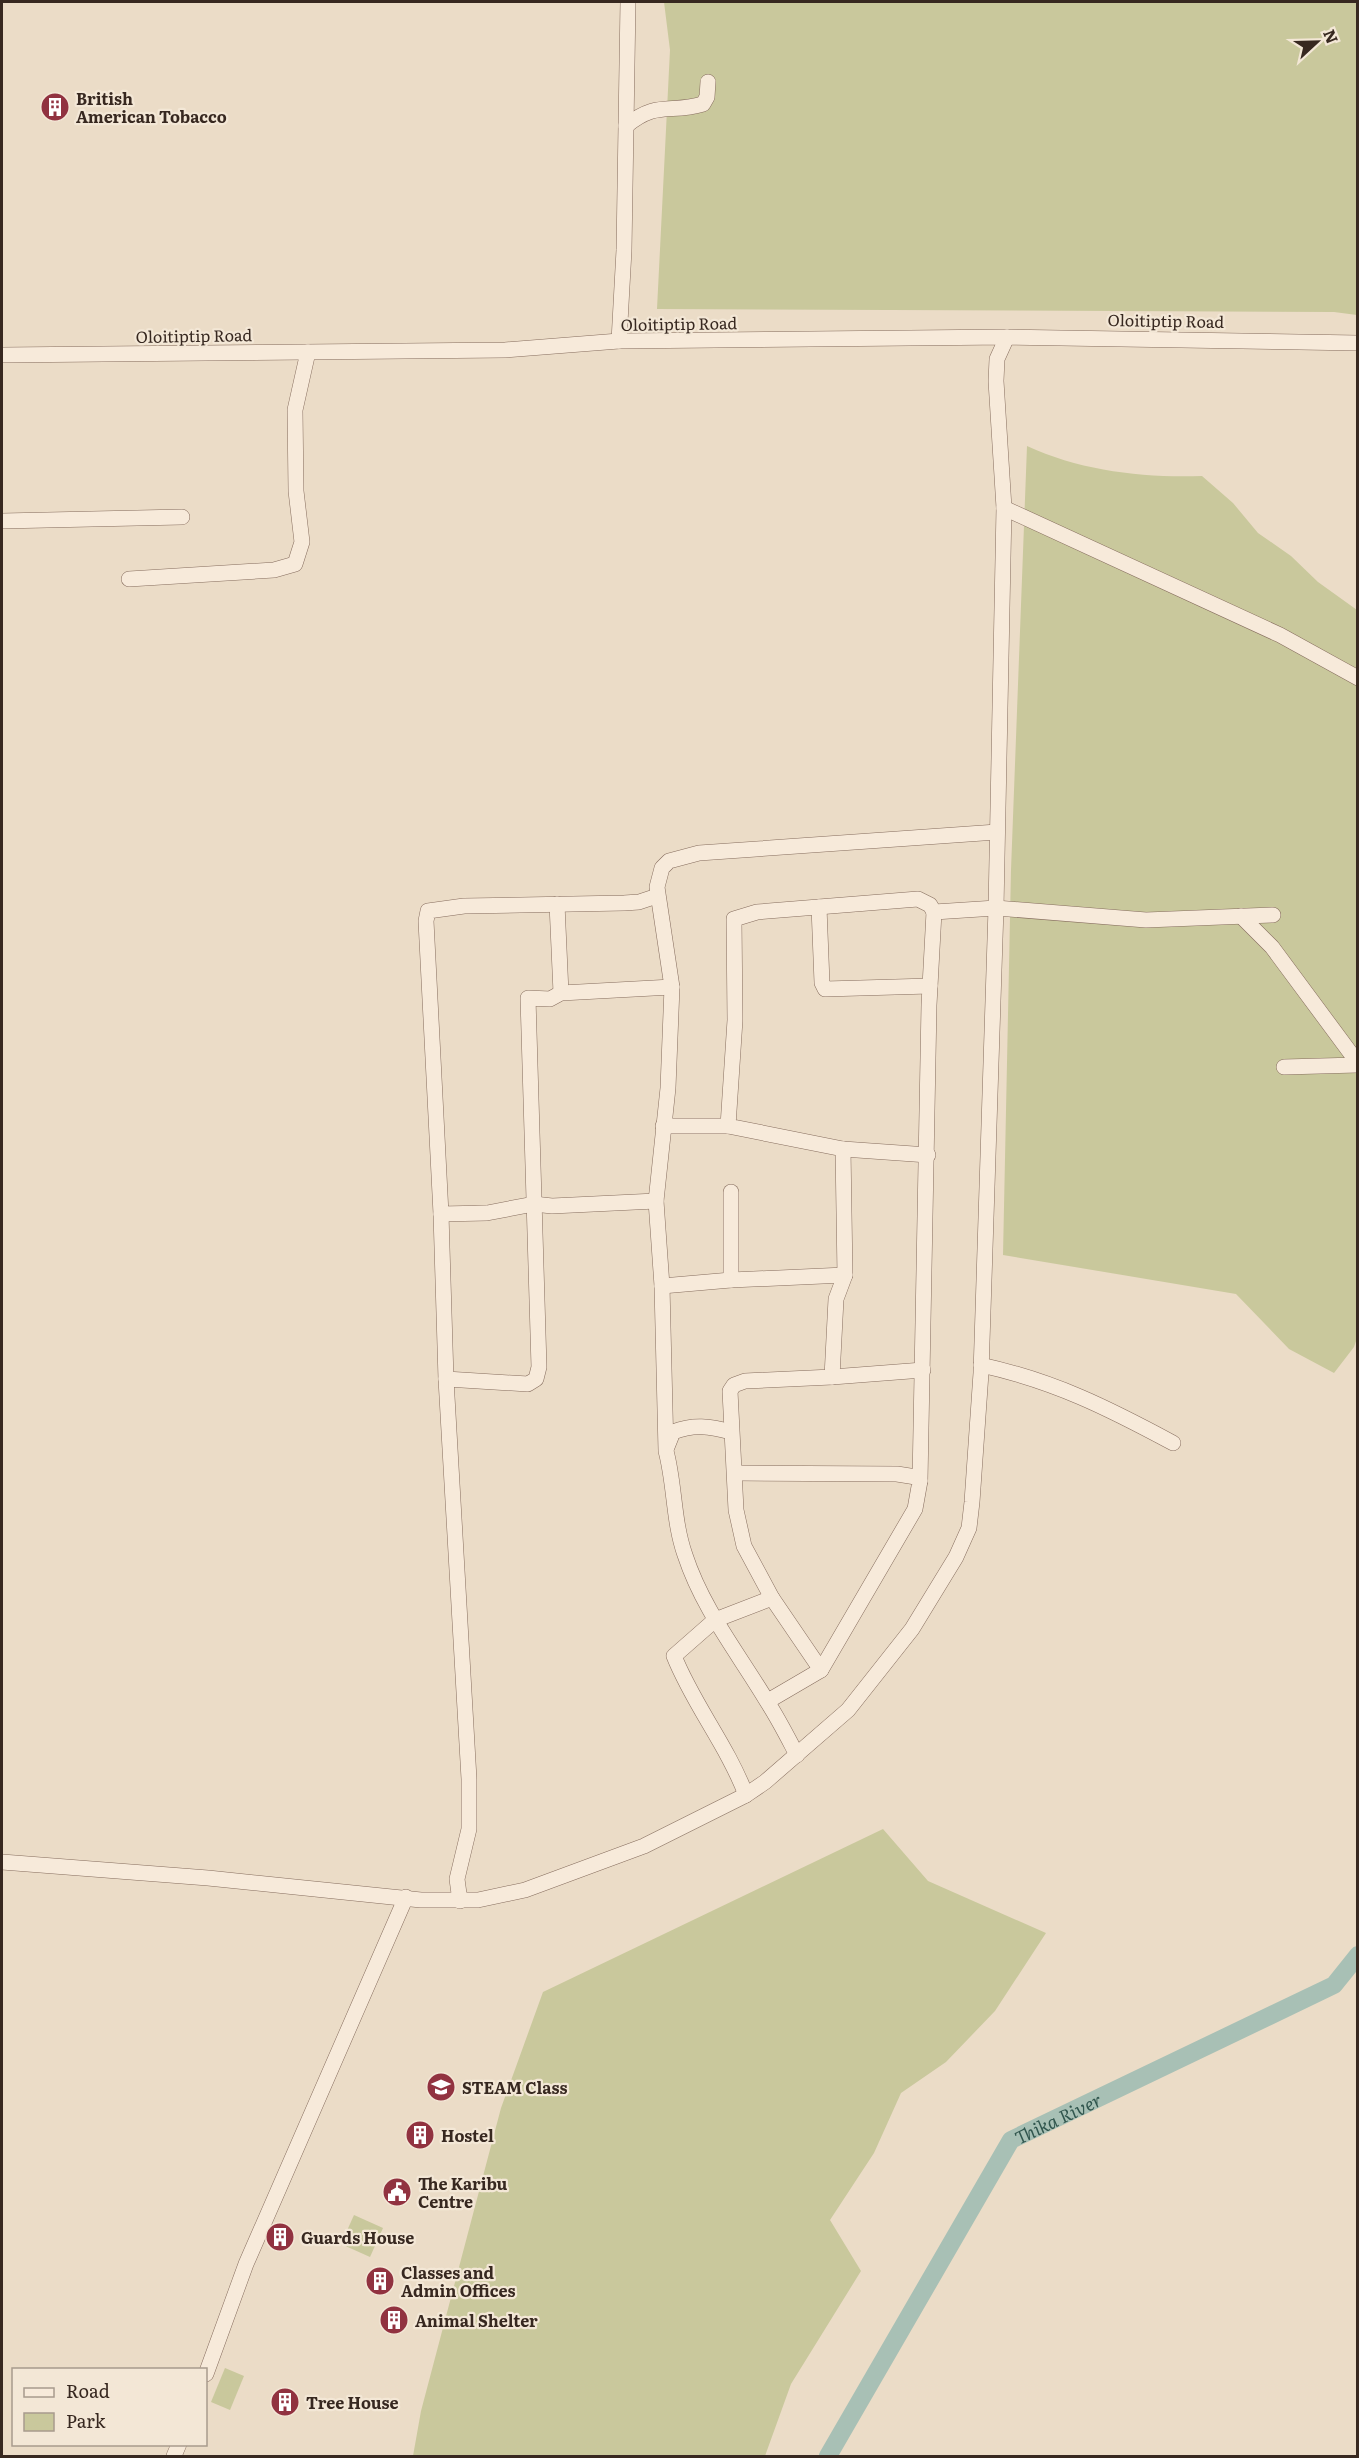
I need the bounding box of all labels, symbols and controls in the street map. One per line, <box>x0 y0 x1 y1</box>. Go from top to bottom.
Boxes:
north arrow <box>1287 12 1347 72</box>
text: N <box>1318 25 1345 47</box>
place label: British American Tobacco <box>76 86 227 128</box>
building icon: British American Tobacco <box>39 91 71 123</box>
street label: Oloitiptip Road <box>1108 307 1225 333</box>
street label: Oloitiptip Road <box>621 310 738 336</box>
street label: Oloitiptip Road <box>136 322 253 348</box>
school or university icon: STEAM Class <box>425 2071 457 2103</box>
place label: STEAM Class <box>462 2075 567 2099</box>
water label: Thika River <box>1010 2085 1106 2150</box>
building icon: Hostel <box>404 2119 436 2151</box>
place label: Hostel <box>441 2123 494 2147</box>
place label: The Karibu Centre <box>418 2171 508 2213</box>
public building icon: The Karibu Centre <box>381 2176 413 2208</box>
building icon: Guards House <box>264 2221 296 2253</box>
place label: Guards House <box>301 2225 414 2249</box>
place label: Classes and Admin Offices <box>401 2260 515 2302</box>
building icon: Classes and Admin Offices <box>364 2265 396 2297</box>
building icon: Animal Shelter <box>378 2304 410 2336</box>
place label: Animal Shelter <box>415 2308 538 2332</box>
legend <box>12 2368 207 2446</box>
text: Road <box>66 2377 110 2404</box>
building icon: Tree House <box>269 2386 301 2418</box>
place label: Tree House <box>306 2390 399 2414</box>
text: Park <box>66 2407 107 2434</box>

